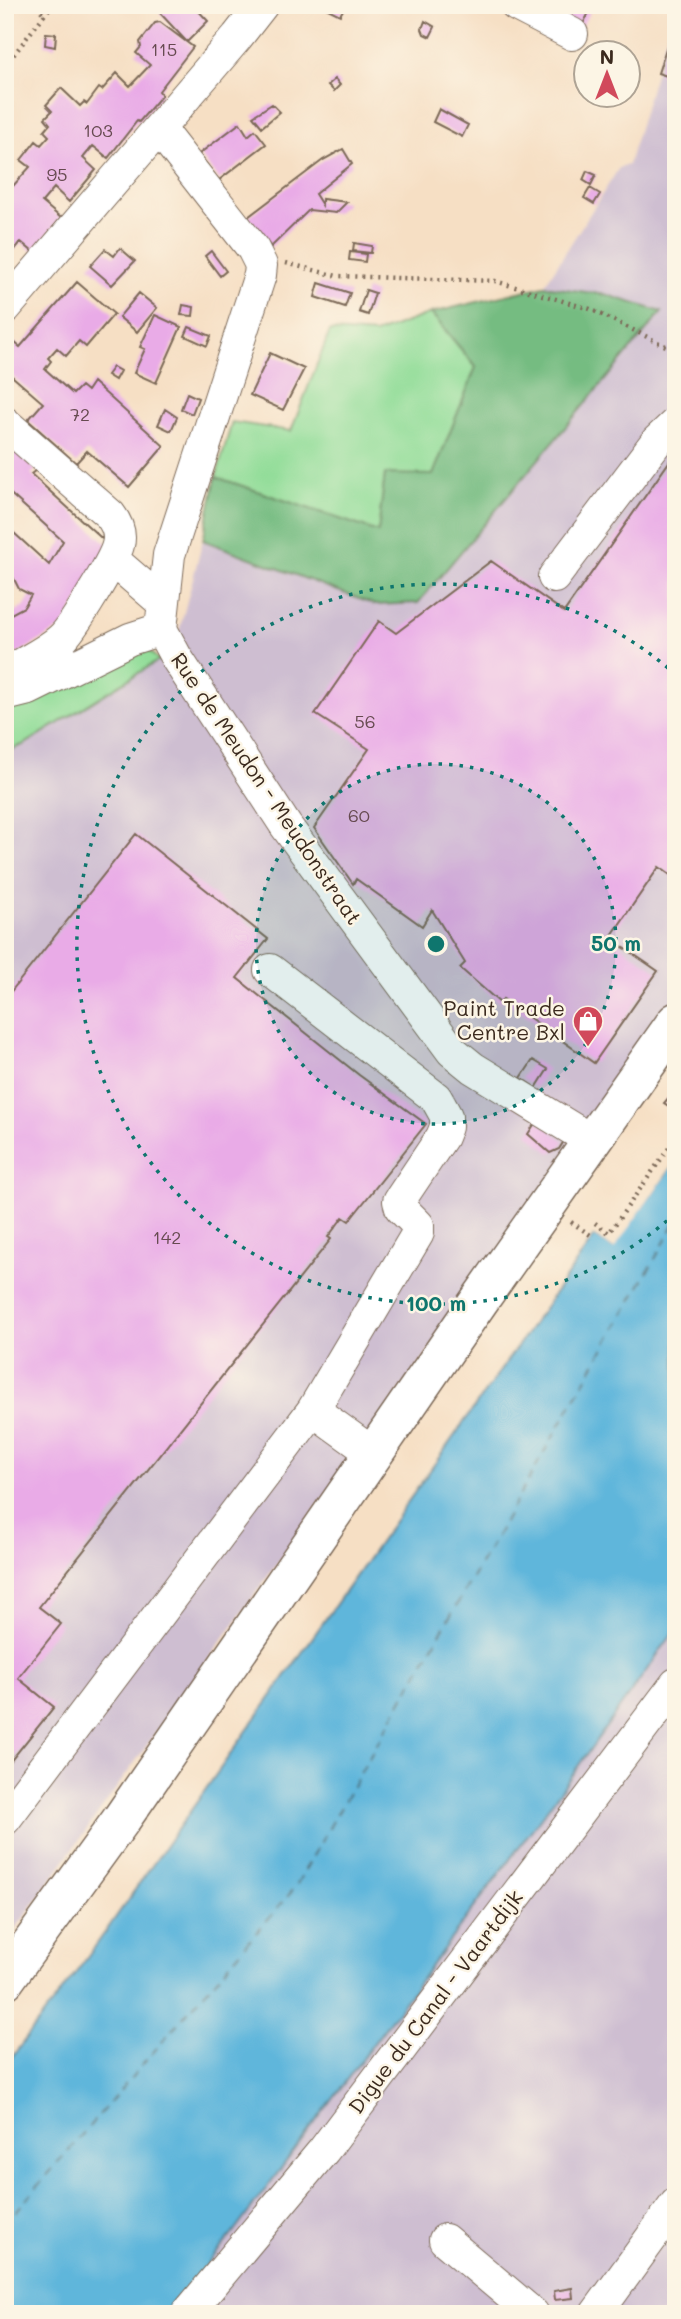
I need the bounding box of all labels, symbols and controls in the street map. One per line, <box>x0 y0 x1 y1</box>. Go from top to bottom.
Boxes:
house number: 115 <box>151 37 177 61</box>
north arrow <box>572 38 642 108</box>
text: N <box>600 44 614 69</box>
house number: 103 <box>83 118 113 142</box>
house number: 95 <box>46 162 68 186</box>
house number: 72 <box>70 402 90 426</box>
street label: Rue de Meudon - Meudonstraat <box>166 647 369 929</box>
house number: 56 <box>354 709 376 733</box>
house number: 60 <box>348 803 370 827</box>
text: 50 m <box>591 929 641 956</box>
centre of rings <box>424 932 448 956</box>
place label: Paint Trade Centre Bxl <box>443 994 565 1045</box>
shop icon: Paint Trade Centre Bxl <box>571 1004 605 1048</box>
house number: 142 <box>153 1225 181 1249</box>
text: 100 m <box>406 1289 466 1316</box>
street label: Digue du Canal - Vaartdijk <box>342 1884 528 2118</box>

